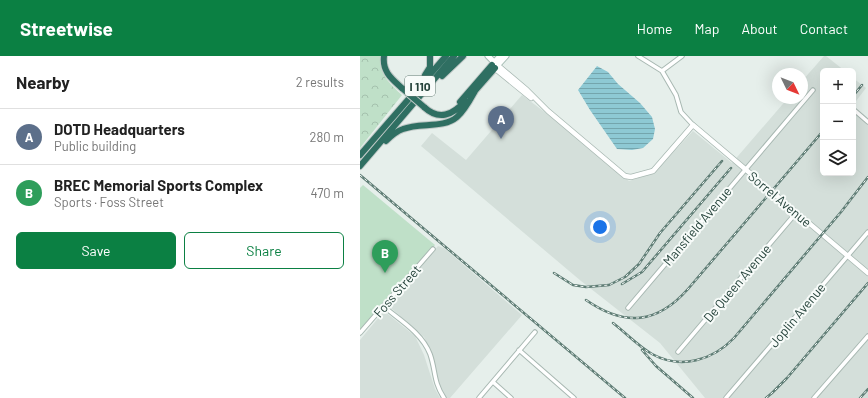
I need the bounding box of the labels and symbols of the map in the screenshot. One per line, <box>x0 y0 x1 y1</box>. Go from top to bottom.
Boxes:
north arrow <box>772 68 808 104</box>
road number: I 110 <box>405 76 435 96</box>
pin: A <box>488 106 514 139</box>
street label: Sorrel Avenue <box>745 168 815 230</box>
street label: Mansfield Avenue <box>659 183 735 269</box>
your location <box>590 217 610 237</box>
pin: B <box>372 240 398 273</box>
street label: De Queen Avenue <box>700 241 774 325</box>
street label: Foss Street <box>370 261 424 321</box>
street label: Joplin Avenue <box>765 280 829 350</box>

